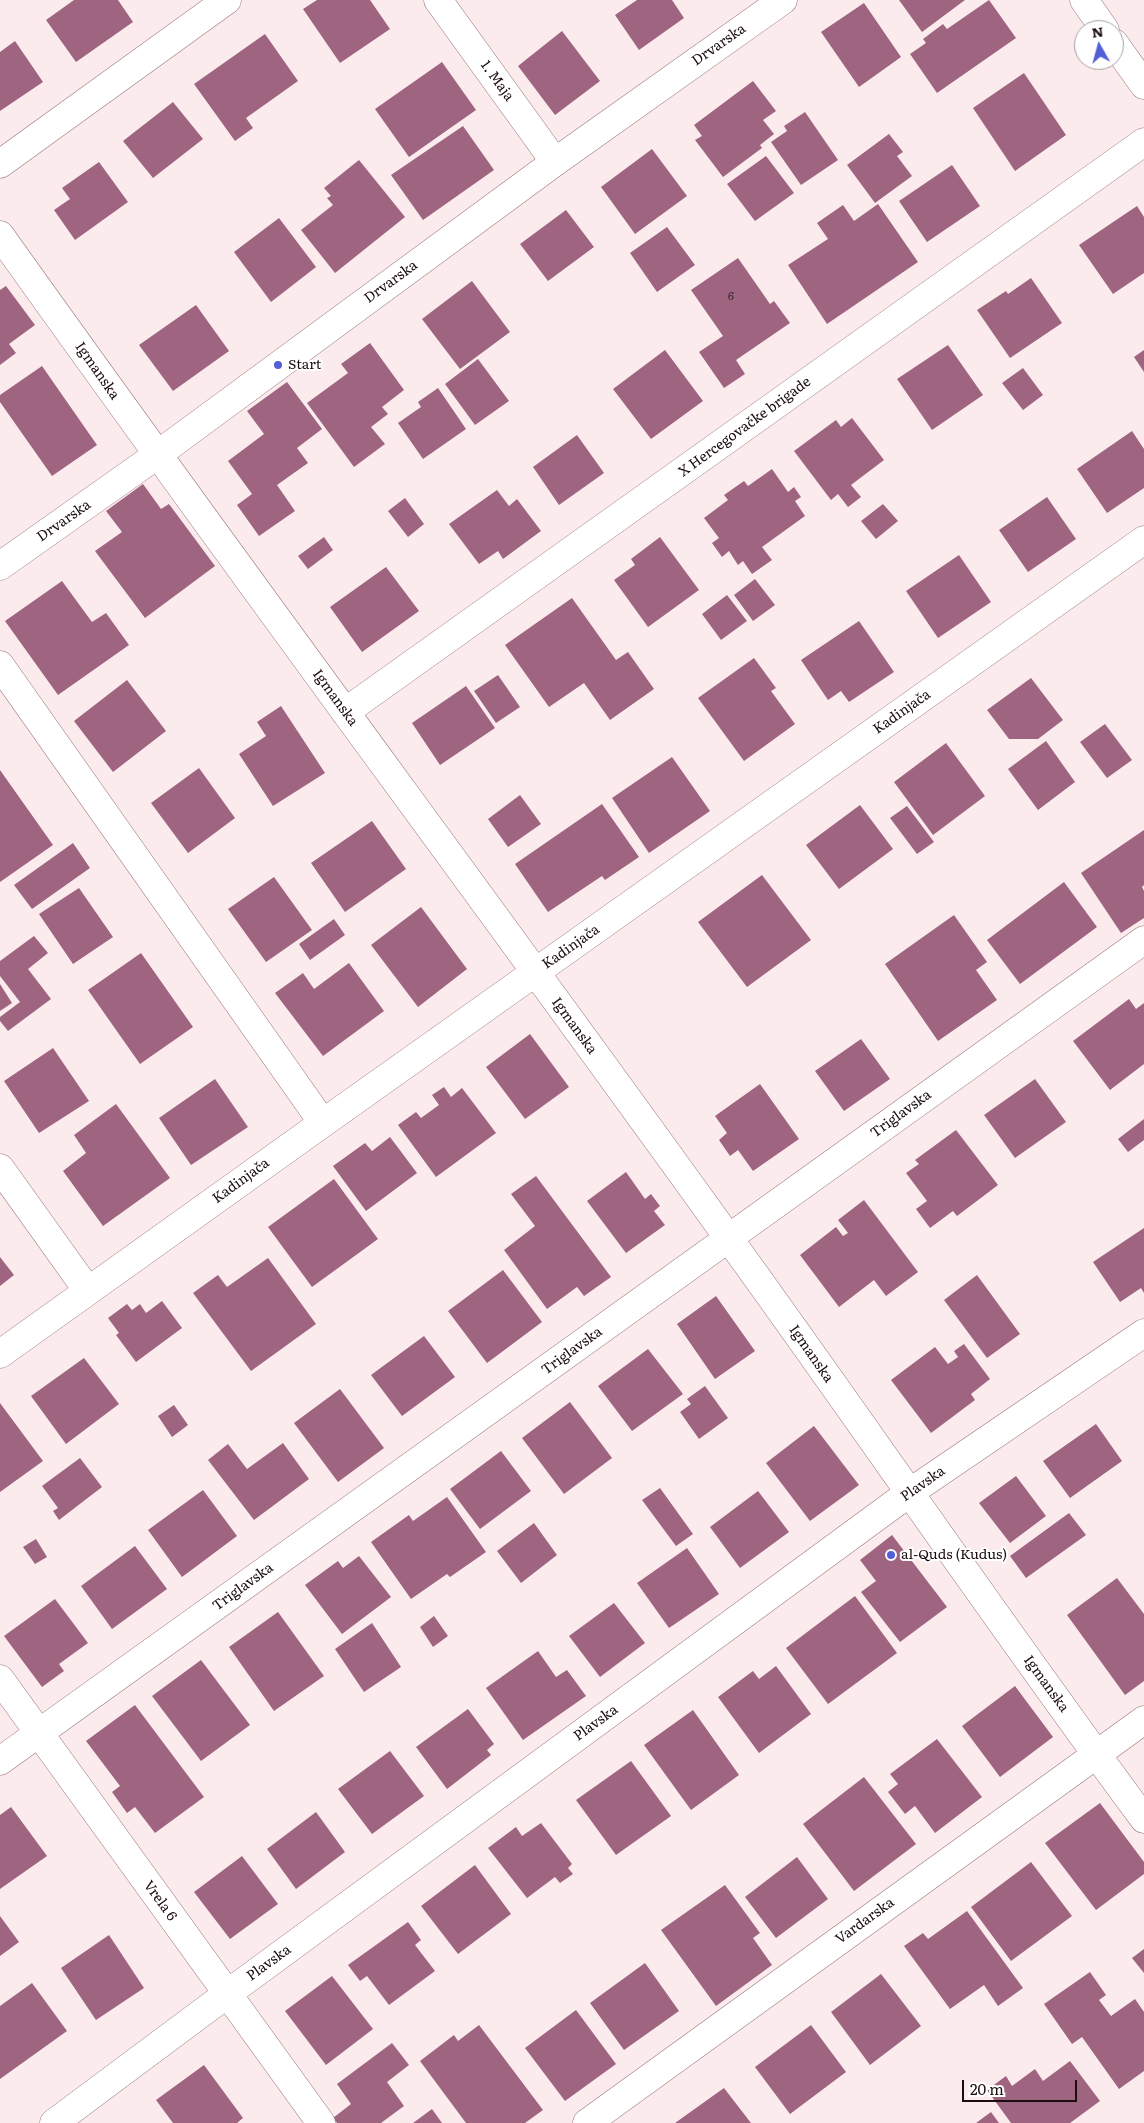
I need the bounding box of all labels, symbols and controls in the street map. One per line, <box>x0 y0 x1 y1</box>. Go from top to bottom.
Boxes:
street label: Drvarska <box>689 20 749 70</box>
north arrow <box>1074 20 1124 70</box>
text: N <box>1090 20 1104 42</box>
street label: 1. Maja <box>477 57 517 105</box>
street label: Drvarska <box>361 257 421 307</box>
house number: 6 <box>728 290 734 304</box>
street label: Igmanska <box>71 339 123 403</box>
place label: Start <box>288 357 321 373</box>
marker: Start <box>272 359 284 371</box>
street label: X Hercegovačke brigade <box>676 373 814 481</box>
street label: Drvarska <box>34 496 94 546</box>
street label: Igmanska <box>309 666 361 730</box>
street label: Kadinjača <box>870 686 934 738</box>
street label: Kadinjača <box>539 921 603 973</box>
street label: Igmanska <box>548 994 600 1058</box>
street label: Triglavska <box>867 1086 935 1142</box>
street label: Kadinjača <box>209 1155 273 1207</box>
street label: Igmanska <box>785 1322 837 1386</box>
street label: Triglavska <box>538 1323 606 1379</box>
street label: Plavska <box>898 1463 948 1505</box>
place label: al-Quds (Kudus) <box>901 1547 1007 1563</box>
marker: al-Quds (Kudus) <box>885 1549 897 1561</box>
street label: Triglavska <box>209 1559 277 1615</box>
street label: Igmanska <box>1020 1652 1072 1716</box>
street label: Plavska <box>571 1701 621 1745</box>
street label: Vrela 6 <box>140 1878 180 1924</box>
street label: Vardarska <box>832 1894 898 1948</box>
street label: Plavska <box>244 1941 294 1985</box>
scale bar <box>964 2070 1079 2102</box>
text: 20 m <box>970 2077 1004 2100</box>

